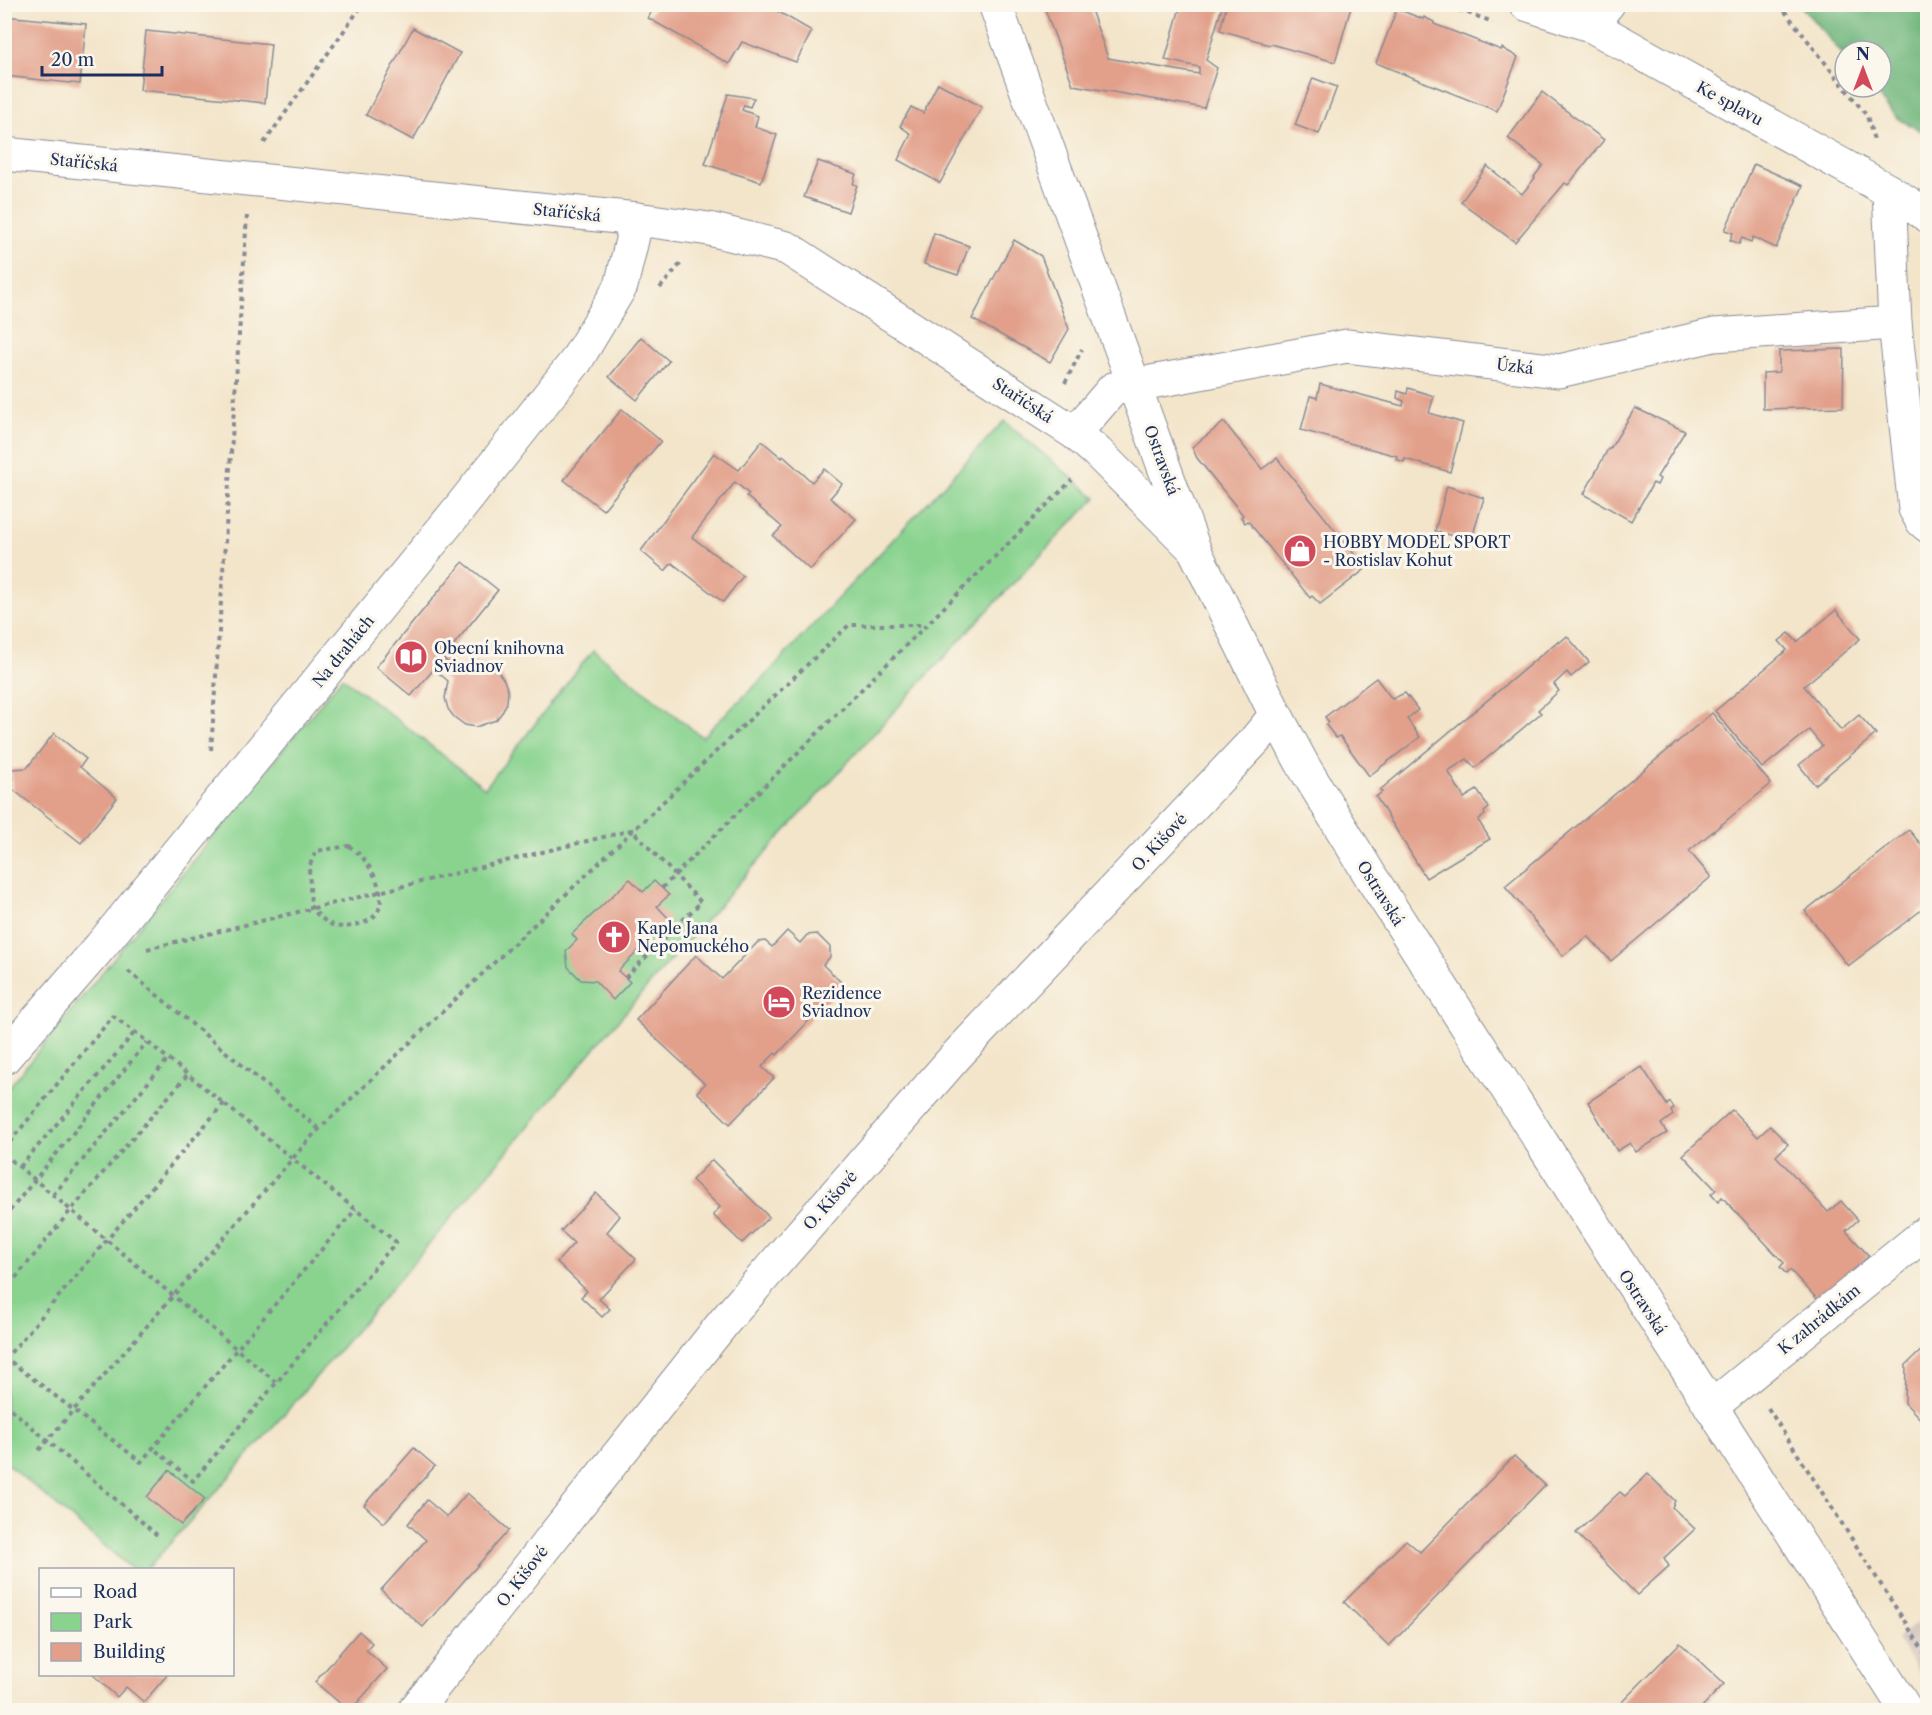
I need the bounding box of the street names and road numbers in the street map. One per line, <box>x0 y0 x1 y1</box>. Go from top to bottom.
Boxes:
street label: Ke splavu <box>1693 76 1767 130</box>
street label: Staříčská <box>49 148 119 176</box>
street label: Staříčská <box>532 198 602 226</box>
street label: Úzká <box>1495 354 1535 378</box>
street label: Staříčská <box>989 373 1057 427</box>
street label: Ostravská <box>1140 422 1184 498</box>
street label: Na drahách <box>308 611 378 691</box>
street label: O. Kišové <box>1127 809 1191 875</box>
street label: Ostravská <box>1353 857 1409 930</box>
street label: O. Kišové <box>799 1166 861 1234</box>
street label: Ostravská <box>1615 1266 1672 1339</box>
street label: K zahrádkám <box>1774 1280 1864 1358</box>
street label: O. Kišové <box>492 1541 552 1611</box>

